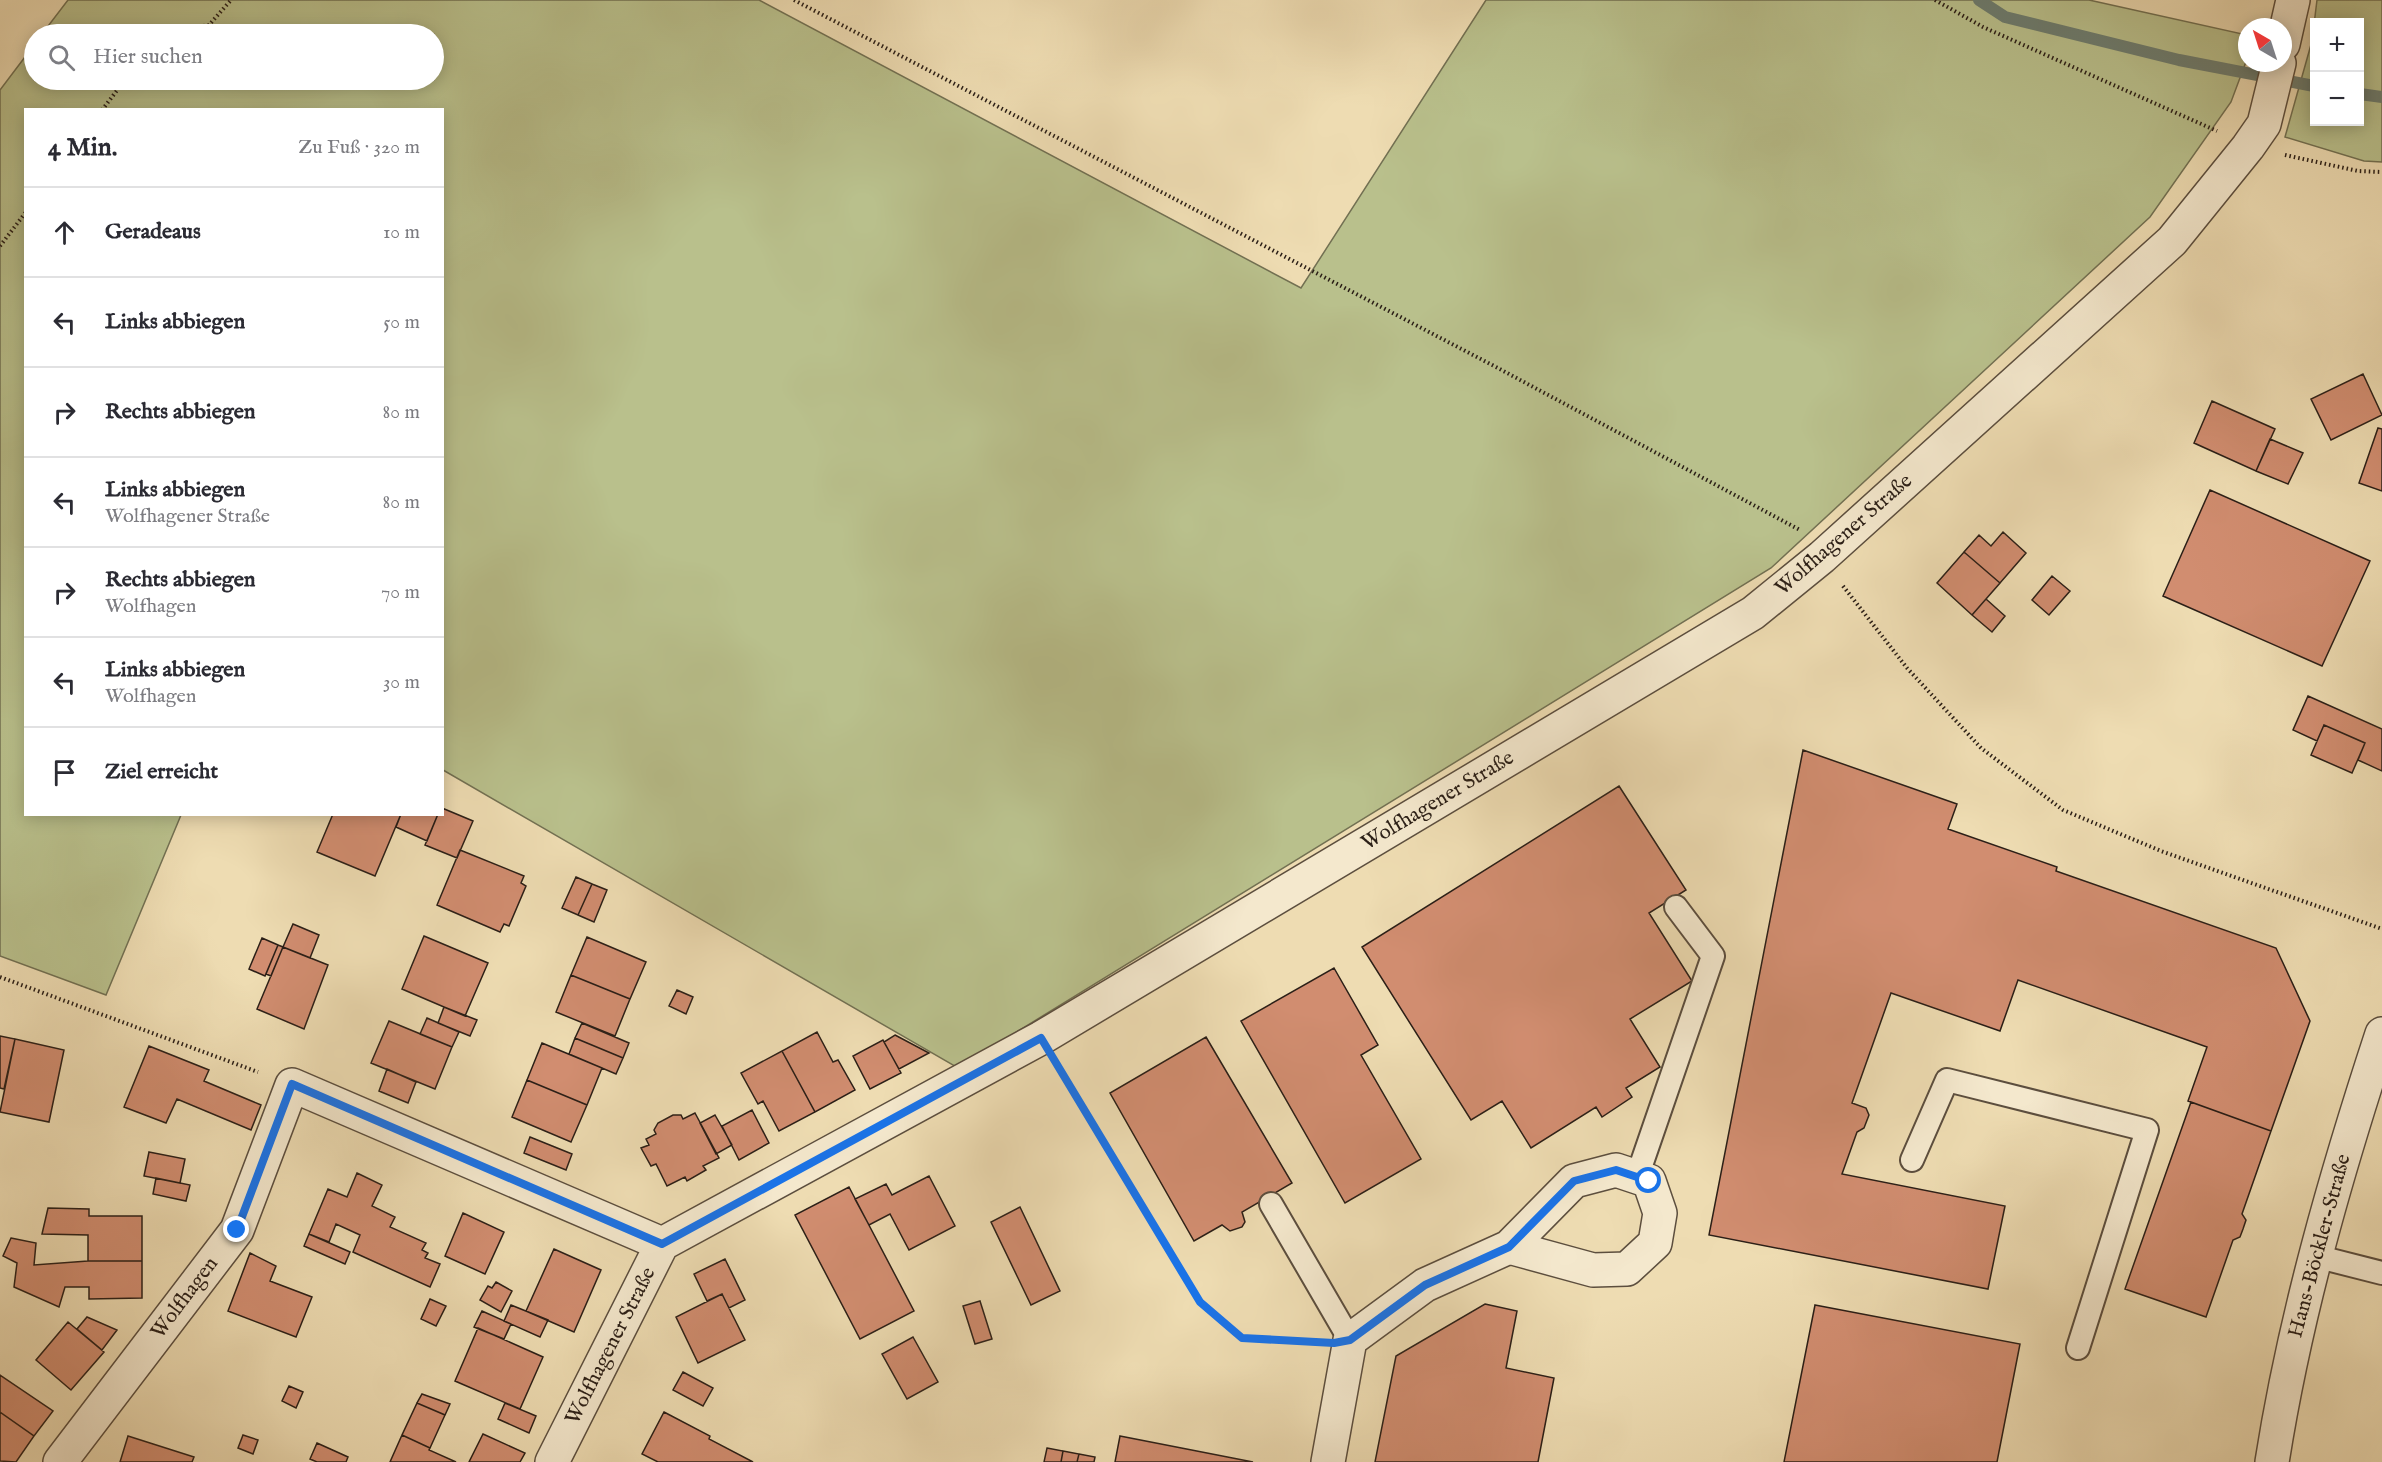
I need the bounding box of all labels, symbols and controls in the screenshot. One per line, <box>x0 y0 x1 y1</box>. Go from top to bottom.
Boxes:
north arrow <box>2238 18 2292 72</box>
map controls <box>2310 18 2364 126</box>
button: + <box>2310 18 2364 72</box>
search box <box>24 24 444 90</box>
icon: search <box>45 41 78 74</box>
text: Hier suchen <box>93 43 203 71</box>
button: − <box>2310 72 2364 126</box>
text: 4 Min. <box>48 131 117 164</box>
text: Zu Fuß · 320 m <box>298 135 420 160</box>
icon: ahead <box>48 216 81 249</box>
text: Geradeaus <box>105 218 201 246</box>
text: 10 m <box>383 220 420 245</box>
icon: left <box>48 306 81 339</box>
text: Links abbiegen <box>105 308 245 336</box>
text: 50 m <box>383 310 420 335</box>
icon: right <box>48 396 81 429</box>
text: Rechts abbiegen <box>105 398 255 426</box>
text: 80 m <box>383 400 420 425</box>
street label: Wolfhagener Straße <box>1770 468 1918 602</box>
text: Links abbiegen <box>105 476 245 504</box>
icon: left <box>48 486 81 519</box>
text: 80 m <box>383 490 420 515</box>
text: Wolfhagener Straße <box>105 504 270 529</box>
text: Rechts abbiegen <box>105 566 255 594</box>
icon: right <box>48 576 81 609</box>
text: 70 m <box>381 580 420 605</box>
text: Wolfhagen <box>105 594 196 619</box>
text: Links abbiegen <box>105 656 245 684</box>
icon: left <box>48 666 81 699</box>
text: 30 m <box>383 670 420 695</box>
text: Wolfhagen <box>105 684 196 709</box>
street label: Wolfhagener Straße <box>1357 745 1519 857</box>
icon: arrive <box>48 756 81 789</box>
text: Ziel erreicht <box>105 758 218 786</box>
street label: Hans-Böckler-Straße <box>2283 1151 2358 1341</box>
route start <box>1635 1167 1661 1193</box>
route end <box>223 1216 249 1242</box>
street label: Wolfhagen <box>145 1252 225 1344</box>
street label: Wolfhagener Straße <box>560 1262 662 1429</box>

